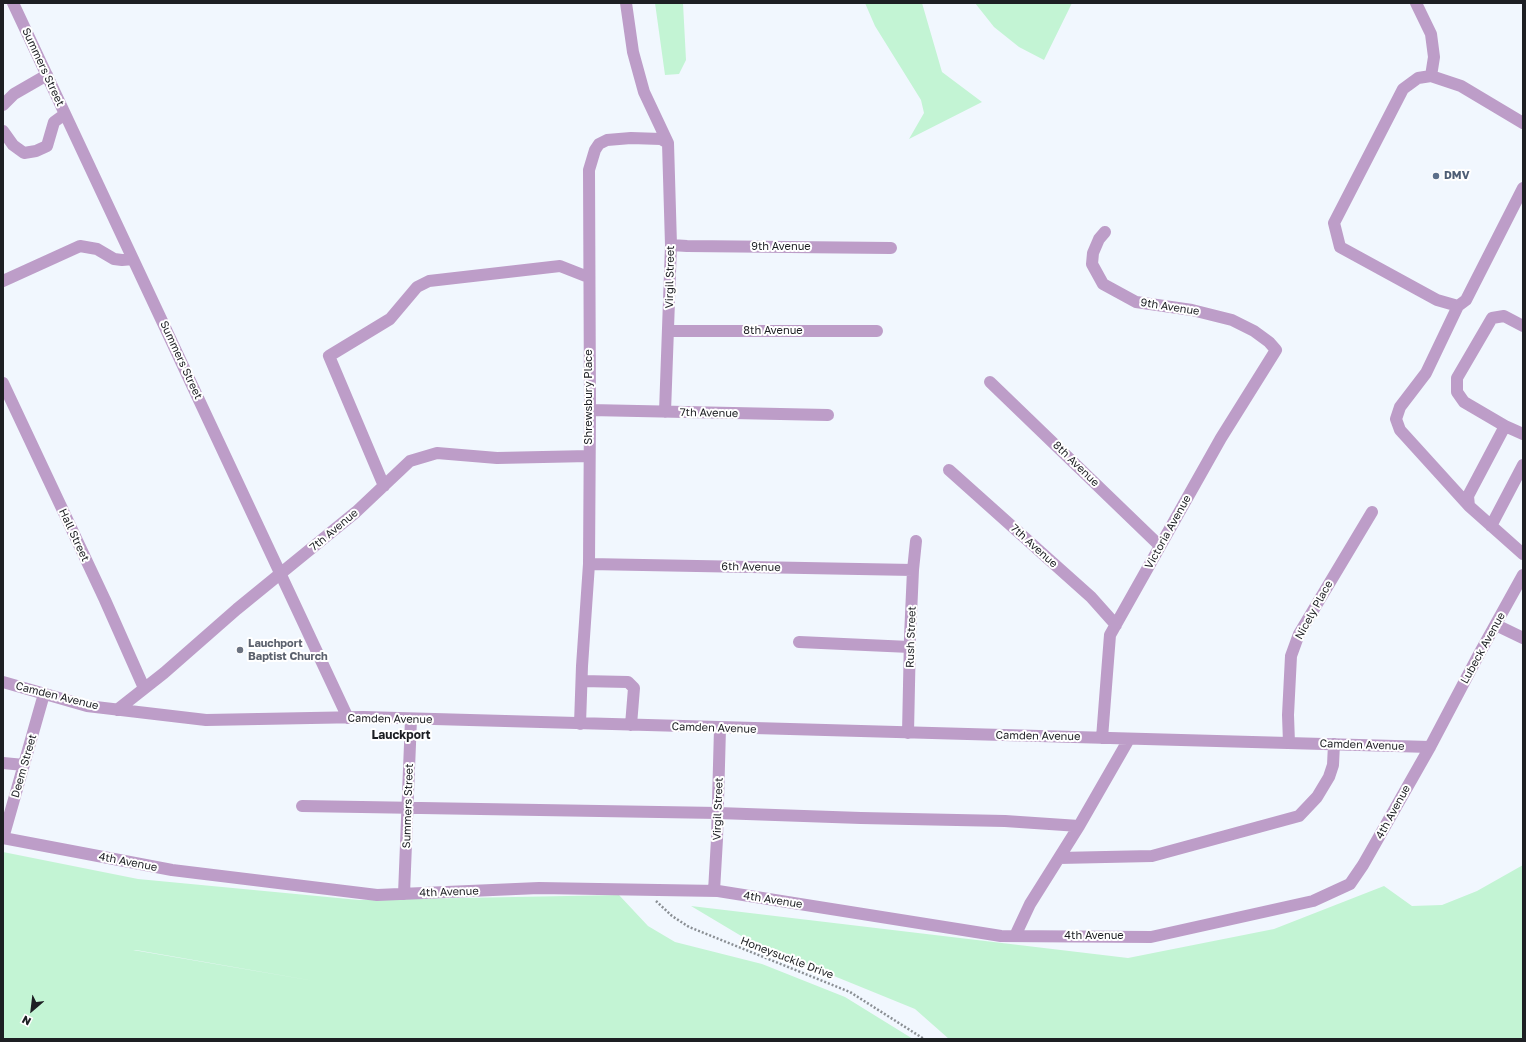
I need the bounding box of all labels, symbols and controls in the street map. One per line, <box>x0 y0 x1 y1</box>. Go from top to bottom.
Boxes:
street label: Summers Street <box>19 26 67 108</box>
place label: DMV <box>1444 169 1469 183</box>
marker: DMV <box>1431 171 1441 181</box>
street label: 9th Avenue <box>751 240 811 254</box>
street label: Virgil Street <box>663 245 677 309</box>
street label: 9th Avenue <box>1140 296 1200 318</box>
street label: Summers Street <box>157 319 205 401</box>
street label: 8th Avenue <box>743 324 803 338</box>
street label: Shrewsbury Place <box>582 349 596 445</box>
street label: 7th Avenue <box>680 406 738 420</box>
street label: 8th Avenue <box>1050 439 1102 489</box>
street label: Victoria Avenue <box>1142 493 1194 571</box>
street label: Hall Street <box>56 506 92 564</box>
street label: 7th Avenue <box>307 506 361 554</box>
street label: 7th Avenue <box>1008 521 1060 571</box>
street label: 6th Avenue <box>721 560 781 574</box>
street label: Nicely Place <box>1292 578 1336 642</box>
street label: Rush Street <box>903 606 919 668</box>
street label: Lubeck Avenue <box>1458 610 1508 686</box>
place label: Lauchport Baptist Church <box>248 637 328 663</box>
marker: Lauchport Baptist Church <box>235 645 245 655</box>
street label: Camden Avenue <box>14 679 100 713</box>
street label: Camden Avenue <box>347 712 433 726</box>
street label: Camden Avenue <box>671 720 757 736</box>
district label: Lauckport <box>371 728 431 742</box>
street label: Camden Avenue <box>995 729 1081 743</box>
street label: Deem Street <box>9 733 39 799</box>
street label: Camden Avenue <box>1319 737 1405 753</box>
street label: Summers Street <box>400 763 416 849</box>
street label: Virgil Street <box>710 777 726 841</box>
street label: 4th Avenue <box>1373 783 1413 841</box>
street label: 4th Avenue <box>98 850 158 874</box>
street label: 4th Avenue <box>419 884 479 900</box>
street label: 4th Avenue <box>743 889 803 911</box>
street label: 4th Avenue <box>1064 929 1124 943</box>
street label: Honeysuckle Drive <box>739 934 835 982</box>
north arrow <box>12 990 52 1030</box>
text: N <box>19 1013 33 1029</box>

